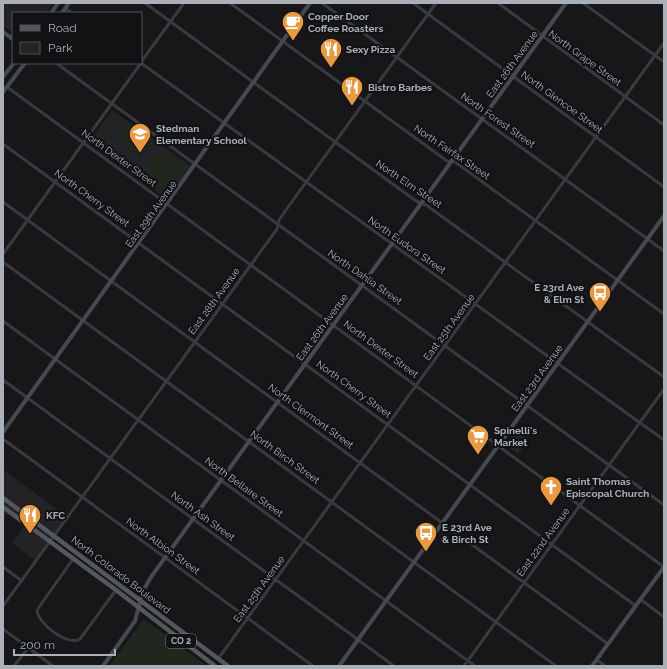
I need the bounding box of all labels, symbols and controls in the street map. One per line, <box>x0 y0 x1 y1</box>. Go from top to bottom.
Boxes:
cafe icon: Copper Door Coffee Roasters <box>280 9 306 42</box>
place label: Copper Door Coffee Roasters <box>308 11 383 34</box>
legend <box>12 12 142 64</box>
text: Road <box>48 21 77 35</box>
street label: East 26th Avenue <box>484 28 540 100</box>
street label: North Grape Street <box>546 28 624 88</box>
restaurant icon: Sexy Pizza <box>318 36 344 69</box>
text: Park <box>48 41 73 55</box>
place label: Sexy Pizza <box>346 44 396 55</box>
street label: North Glencoe Street <box>519 69 605 136</box>
restaurant icon: Bistro Barbes <box>339 74 365 107</box>
place label: Bistro Barbes <box>368 82 432 93</box>
street label: North Forest Street <box>459 90 538 150</box>
school or university icon: Stedman Elementary School <box>127 121 153 154</box>
street label: North Fairfax Street <box>412 122 493 182</box>
place label: Stedman Elementary School <box>156 123 248 146</box>
street label: North Dexter Street <box>80 127 159 189</box>
street label: North Elm Street <box>374 158 445 210</box>
street label: North Cherry Street <box>52 167 132 229</box>
street label: East 29th Avenue <box>123 178 179 250</box>
street label: North Eudora Street <box>366 214 448 276</box>
street label: North Dahlia Street <box>326 247 405 307</box>
street label: East 28th Avenue <box>186 265 242 337</box>
bus stop icon: E 23rd Ave & Elm St <box>587 280 613 313</box>
place label: E 23rd Ave & Elm St <box>534 282 584 305</box>
street label: East 26th Avenue <box>294 291 350 363</box>
street label: East 25th Avenue <box>421 292 477 362</box>
street label: North Dexter Street <box>342 318 421 380</box>
street label: East 23rd Avenue <box>509 342 565 413</box>
street label: North Cherry Street <box>314 358 394 420</box>
street label: North Clermont Street <box>266 381 356 451</box>
supermarket icon: Spinelli's Market <box>465 423 491 456</box>
place label: Spinelli's Market <box>494 425 537 448</box>
street label: North Birch Street <box>248 428 322 486</box>
street label: North Bellaire Street <box>203 455 286 519</box>
church icon: Saint Thomas Episcopal Church <box>538 474 564 507</box>
place label: Saint Thomas Episcopal Church <box>566 476 649 499</box>
street label: North Ash Street <box>169 489 238 543</box>
restaurant icon: KFC <box>17 502 43 535</box>
street label: East 22nd Avenue <box>514 505 572 578</box>
place label: KFC <box>46 510 65 521</box>
street label: North Albion Street <box>124 516 203 577</box>
bus stop icon: E 23rd Ave & Birch St <box>413 520 439 553</box>
place label: E 23rd Ave & Birch St <box>442 522 492 545</box>
street label: North Colorado Boulevard <box>69 534 173 616</box>
street label: East 25th Avenue <box>231 554 287 624</box>
scale bar <box>14 631 115 657</box>
road number: CO 2 <box>166 634 196 648</box>
text: 200 m <box>20 638 55 652</box>

